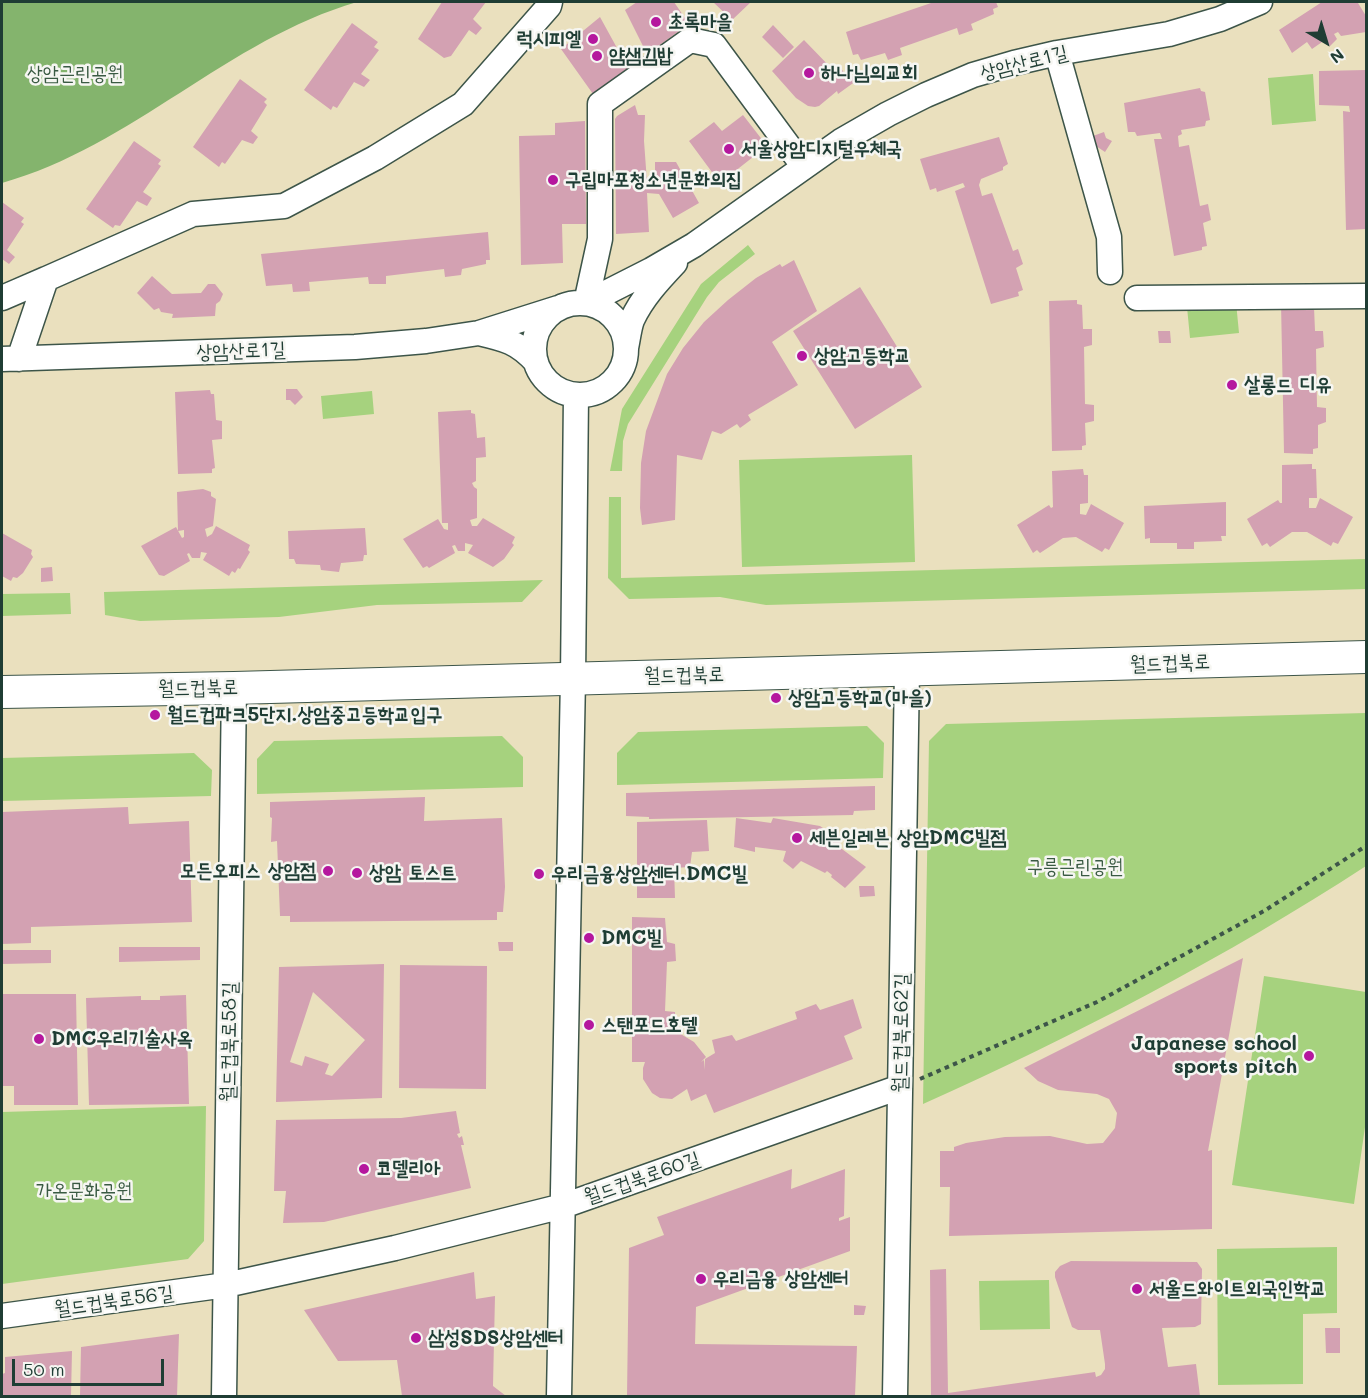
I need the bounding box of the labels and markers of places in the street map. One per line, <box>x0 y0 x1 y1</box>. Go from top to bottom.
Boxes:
place label: 초록마을 <box>668 10 732 34</box>
marker: 초록마을 <box>649 15 663 29</box>
place label: 럭시피엘 <box>517 27 581 51</box>
marker: 럭시피엘 <box>586 32 600 46</box>
place label: 얌샘김밥 <box>609 44 673 68</box>
marker: 얌샘김밥 <box>590 49 604 63</box>
place label: 하나님의교회 <box>821 61 918 85</box>
marker: 하나님의교회 <box>802 66 816 80</box>
place label: 서울상암디지털우체국 <box>741 137 902 161</box>
marker: 서울상암디지털우체국 <box>722 142 736 156</box>
place label: 구립마포청소년문화의집 <box>565 168 742 192</box>
marker: 구립마포청소년문화의집 <box>546 173 560 187</box>
place label: 상암고등학교 <box>814 344 911 368</box>
marker: 상암고등학교 <box>795 349 809 363</box>
place label: 살롱드 디유 <box>1244 373 1332 397</box>
marker: 살롱드 디유 <box>1225 378 1239 392</box>
place label: 상암고등학교(마을) <box>788 686 932 710</box>
marker: 상암고등학교(마을) <box>769 691 783 705</box>
place label: 월드컵파크5단지.상암중고등학교입구 <box>167 703 442 727</box>
marker: 월드컵파크5단지.상암중고등학교입구 <box>148 708 162 722</box>
place label: 세븐일레븐 상암DMC빌점 <box>809 826 1006 850</box>
marker: 세븐일레븐 상암DMC빌점 <box>790 831 804 845</box>
place label: 모든오피스 상암점 <box>180 859 316 883</box>
place label: 상암 토스트 <box>369 861 457 885</box>
place label: 우리금융상암센터.DMC빌 <box>551 862 747 886</box>
marker: 모든오피스 상암점 <box>321 864 335 878</box>
marker: 상암 토스트 <box>350 866 364 880</box>
marker: 우리금융상암센터.DMC빌 <box>532 867 546 881</box>
place label: DMC빌 <box>601 926 662 950</box>
marker: DMC빌 <box>582 931 596 945</box>
place label: 스탠포드호텔 <box>601 1013 698 1037</box>
marker: 스탠포드호텔 <box>582 1018 596 1032</box>
place label: DMC우리기술사옥 <box>51 1027 193 1051</box>
marker: DMC우리기술사옥 <box>32 1032 46 1046</box>
place label: Japanese school sports pitch <box>1131 1032 1297 1079</box>
marker: Japanese school sports pitch <box>1302 1049 1316 1063</box>
place label: 코델리아 <box>376 1157 440 1181</box>
marker: 코델리아 <box>357 1162 371 1176</box>
place label: 우리금융 상암센터 <box>713 1267 849 1291</box>
marker: 우리금융 상암센터 <box>694 1272 708 1286</box>
place label: 서울드와이트외국인학교 <box>1149 1277 1326 1301</box>
marker: 서울드와이트외국인학교 <box>1130 1282 1144 1296</box>
place label: 삼성SDS상암센터 <box>428 1326 564 1350</box>
marker: 삼성SDS상암센터 <box>409 1331 423 1345</box>

